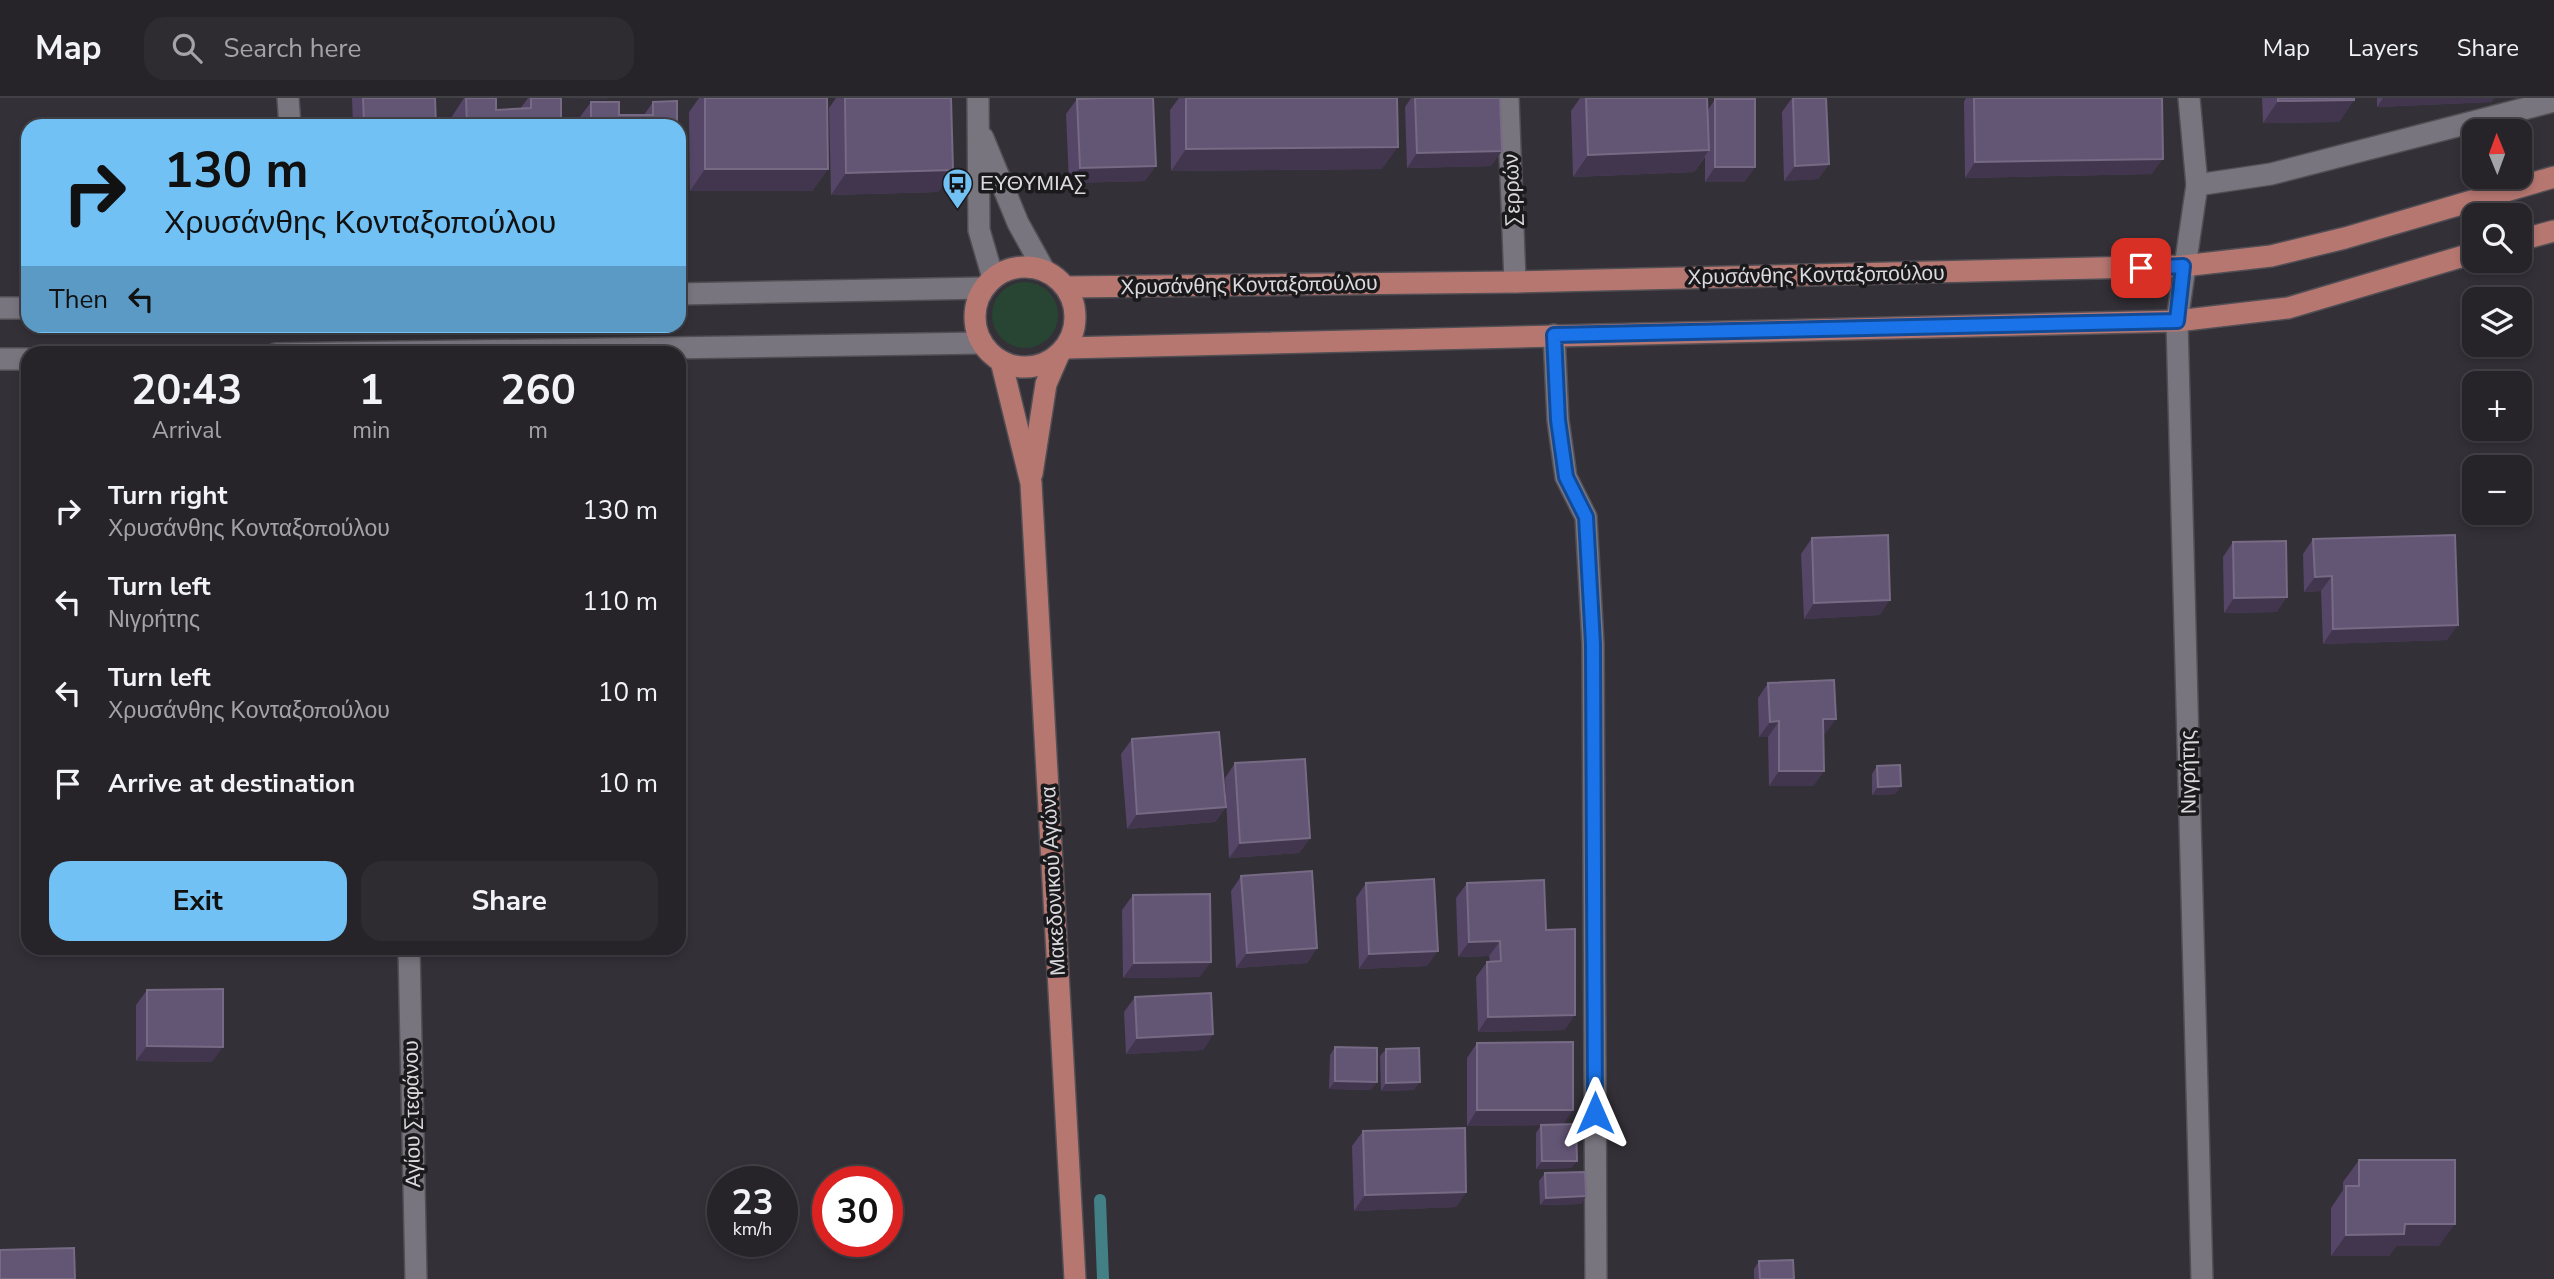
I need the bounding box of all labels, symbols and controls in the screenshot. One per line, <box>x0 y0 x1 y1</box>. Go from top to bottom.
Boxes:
search box <box>144 17 634 80</box>
text: Map <box>35 26 102 71</box>
icon: search <box>168 29 206 67</box>
text: Search here <box>224 31 361 66</box>
text: Map <box>2263 32 2310 64</box>
text: Layers <box>2348 32 2419 64</box>
text: Share <box>2457 32 2519 64</box>
north arrow <box>2462 119 2532 189</box>
map controls <box>2462 119 2532 525</box>
text: 130 m <box>164 137 308 204</box>
icon: right <box>49 147 140 238</box>
street label: Σερρών <box>1497 153 1527 227</box>
bus stop icon: ΕΥΘΥΜΙΑΣ <box>940 166 974 210</box>
place label: ΕΥΘΥΜΙΑΣ <box>980 169 1086 197</box>
text: Χρυσάνθης Κονταξοπούλου <box>164 201 556 244</box>
button: search <box>2462 203 2532 273</box>
pin <box>2111 238 2171 298</box>
icon: arrive <box>2122 249 2160 287</box>
street label: Χρυσάνθης Κονταξοπούλου <box>1687 259 1945 291</box>
street label: Χρυσάνθης Κονταξοπούλου <box>1120 269 1378 301</box>
icon: left <box>122 280 160 318</box>
text: Then <box>49 282 108 317</box>
button: layers <box>2462 287 2532 357</box>
text: 20:43 <box>131 362 242 419</box>
text: 1 <box>359 362 384 419</box>
text: 260 <box>500 362 576 419</box>
button: + <box>2462 371 2532 441</box>
text: Arrival <box>152 415 221 446</box>
text: min <box>352 415 390 446</box>
text: m <box>528 415 548 446</box>
button: − <box>2462 455 2532 525</box>
text: Turn right <box>108 478 227 513</box>
icon: right <box>49 492 87 530</box>
text: 130 m <box>582 493 658 528</box>
text: Χρυσάνθης Κονταξοπούλου <box>108 513 390 544</box>
text: Turn left <box>108 569 211 604</box>
icon: left <box>49 583 87 621</box>
text: 110 m <box>582 584 658 619</box>
text: Νιγρήτης <box>108 604 200 635</box>
text: Turn left <box>108 660 211 695</box>
icon: left <box>49 674 87 712</box>
text: 10 m <box>598 675 658 710</box>
text: Χρυσάνθης Κονταξοπούλου <box>108 695 390 726</box>
street label: Νιγρήτης <box>2173 730 2203 814</box>
icon: arrive <box>49 765 87 803</box>
text: Arrive at destination <box>108 766 355 801</box>
text: 10 m <box>598 766 658 801</box>
street label: Μακεδονικού Αγώνα <box>1034 785 1072 977</box>
button: Exit <box>49 861 347 941</box>
button: Share <box>361 861 658 941</box>
street label: Αγίου Στεφάνου <box>397 1040 427 1188</box>
position arrow <box>1558 1076 1632 1150</box>
speed limit sign: 30 <box>812 1166 903 1257</box>
text: 23 <box>731 1179 774 1226</box>
text: km/h <box>733 1217 772 1241</box>

